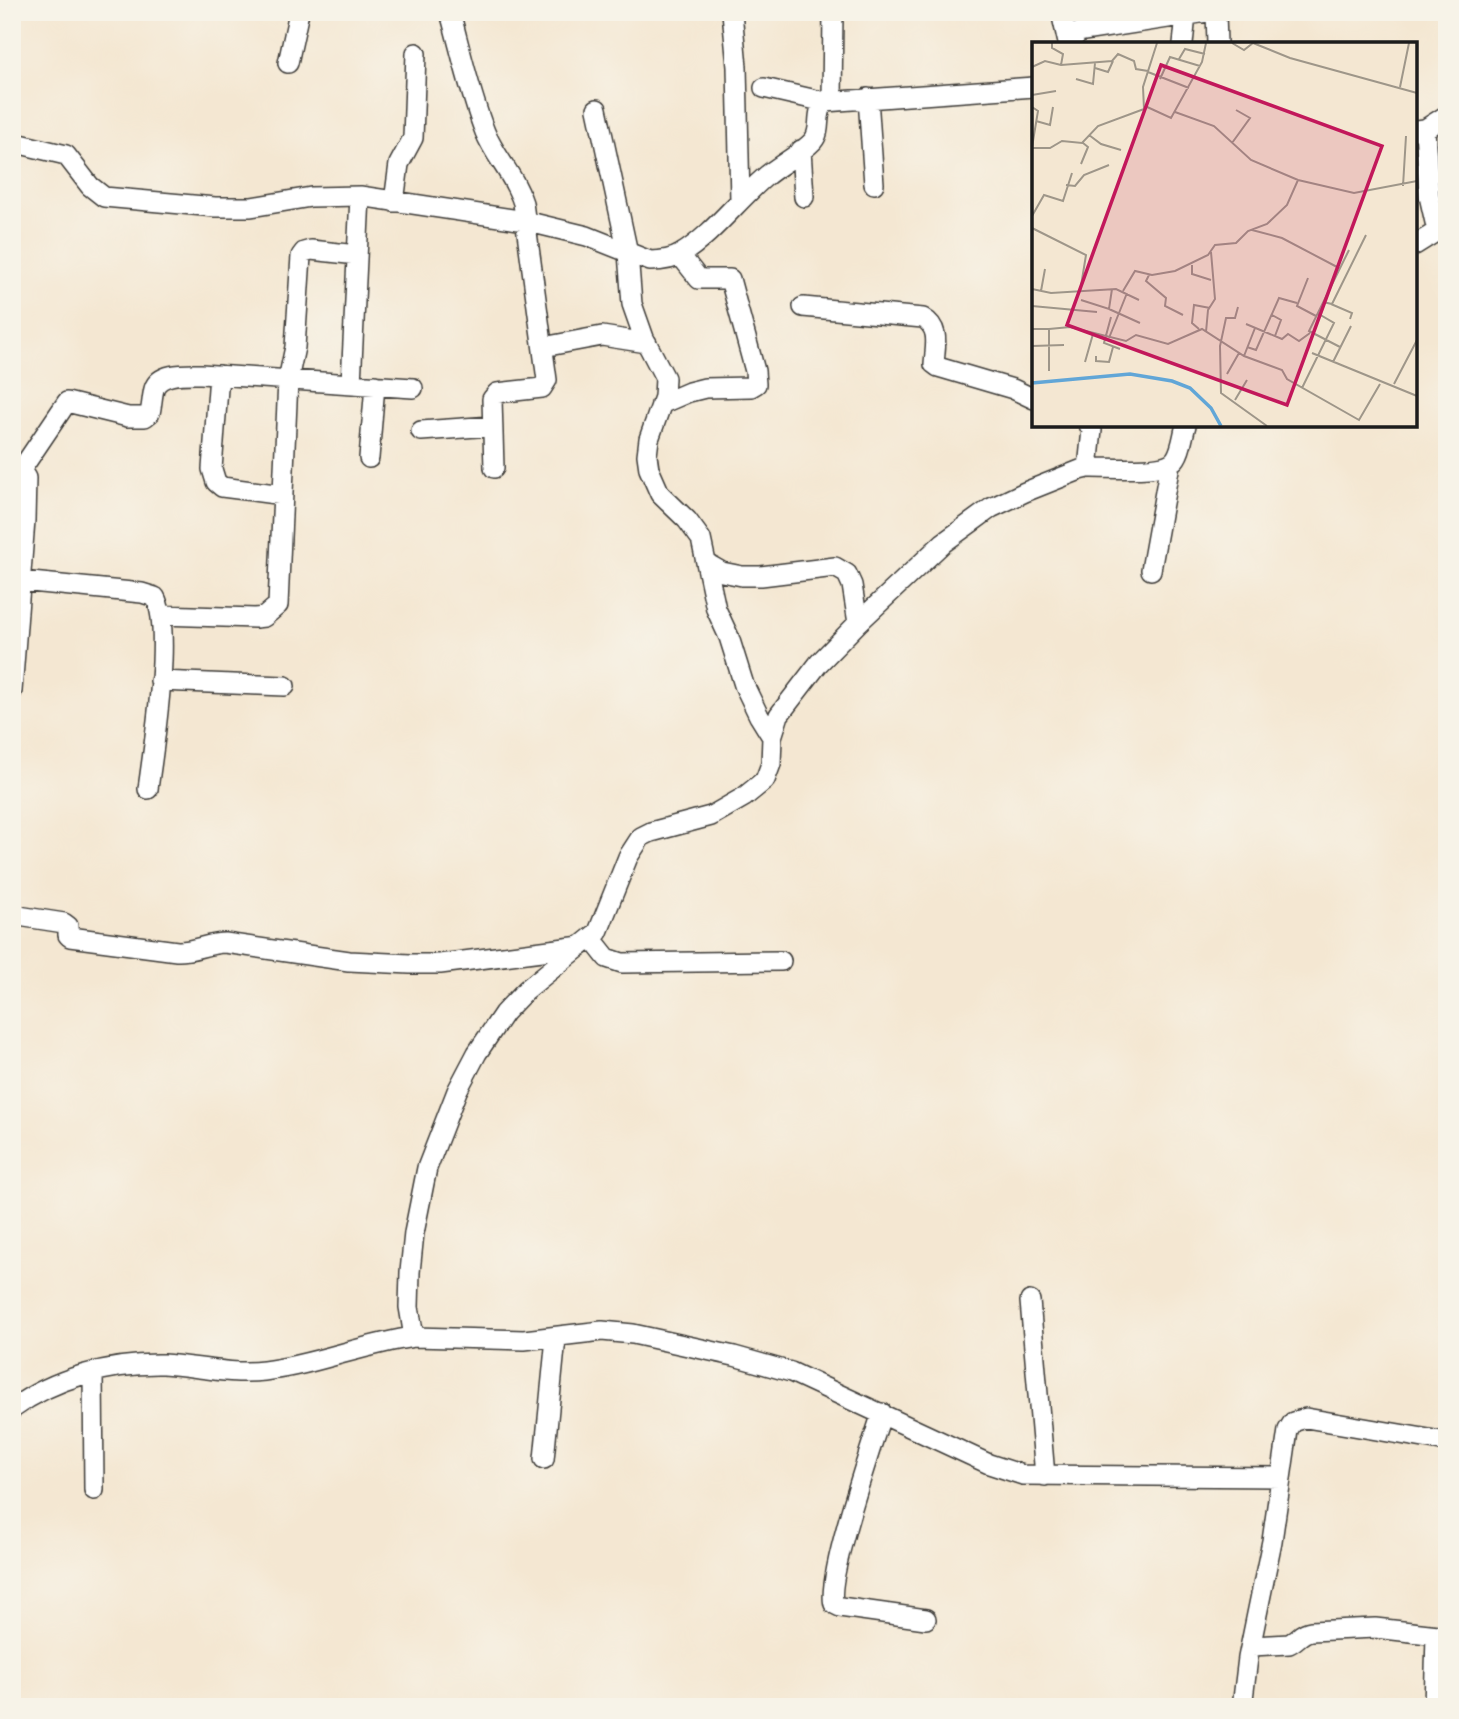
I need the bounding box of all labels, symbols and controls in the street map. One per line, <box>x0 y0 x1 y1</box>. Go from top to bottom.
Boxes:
inset map <box>1032 42 1417 427</box>

